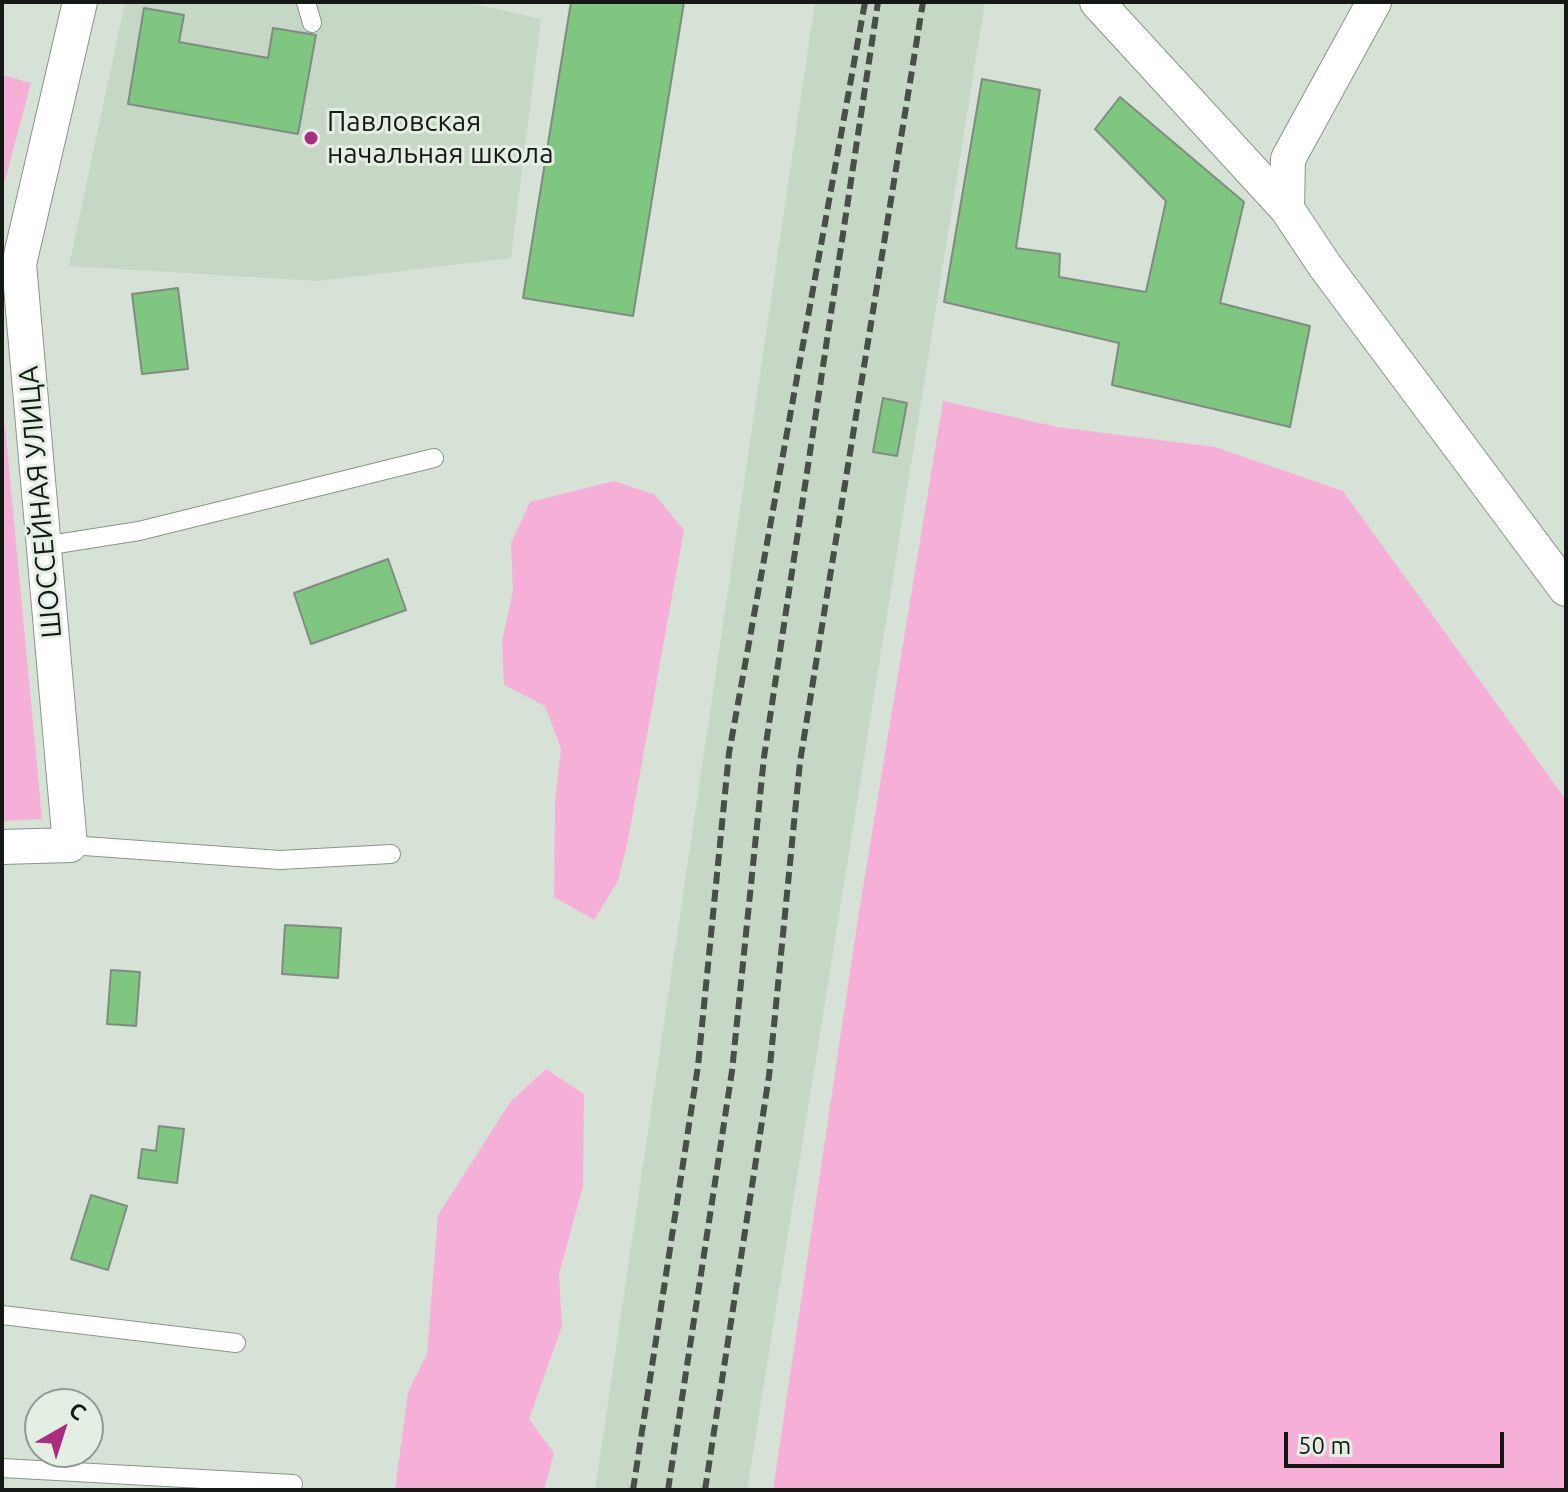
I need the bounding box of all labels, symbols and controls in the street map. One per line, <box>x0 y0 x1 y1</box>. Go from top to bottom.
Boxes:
place label: Павловская начальная школа <box>327 105 554 171</box>
marker: Павловская начальная школа <box>302 129 320 147</box>
street label: ШОССЕЙНАЯ УЛИЦА <box>11 365 69 639</box>
north arrow <box>24 1388 104 1468</box>
text: С <box>65 1396 91 1425</box>
scale bar <box>1288 1416 1508 1466</box>
text: 50 m <box>1298 1432 1351 1459</box>

